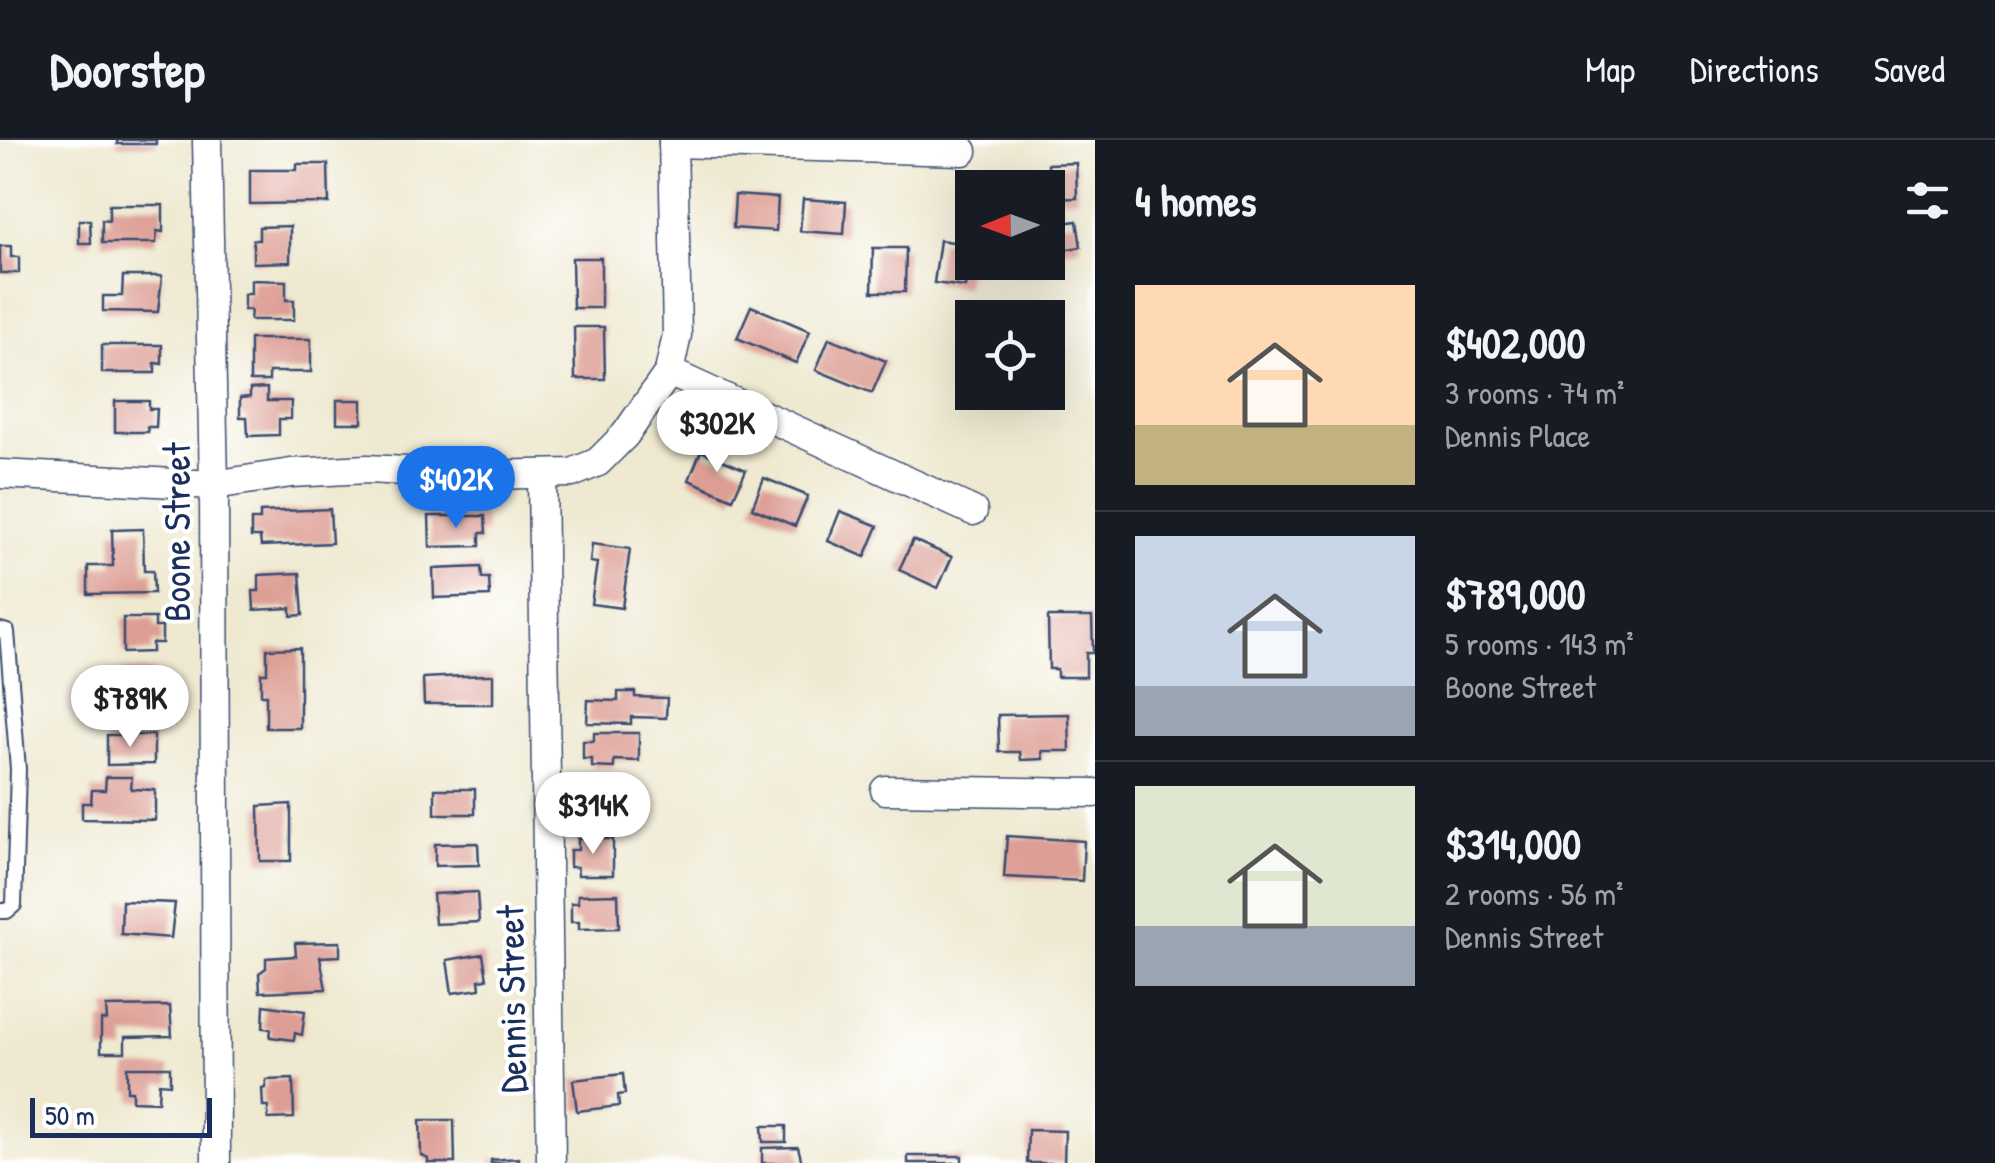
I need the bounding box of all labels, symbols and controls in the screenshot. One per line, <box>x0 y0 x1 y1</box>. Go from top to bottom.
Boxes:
text: Doorstep <box>50 37 205 102</box>
text: Map <box>1585 46 1635 93</box>
text: Directions <box>1690 46 1819 93</box>
text: Saved <box>1874 46 1945 93</box>
north arrow <box>955 170 1065 280</box>
map controls <box>955 170 1065 410</box>
text: 4 homes <box>1135 172 1256 229</box>
icon: filters <box>1900 173 1955 228</box>
button: locate <box>955 300 1065 410</box>
text: $402,000 <box>1445 314 1585 371</box>
icon: home <box>1215 325 1335 445</box>
text: 3 rooms · 74 m² <box>1445 371 1624 414</box>
pin: $302K <box>647 390 787 475</box>
text: $302K <box>679 401 755 444</box>
text: Dennis Place <box>1445 414 1590 457</box>
street label: Boone Street <box>150 441 202 622</box>
pin: $402K <box>386 446 526 531</box>
text: $402K <box>419 457 493 500</box>
text: $789,000 <box>1445 565 1586 622</box>
icon: home <box>1215 576 1335 696</box>
text: 5 rooms · 143 m² <box>1445 622 1634 665</box>
pin: $789K <box>60 665 200 750</box>
text: Boone Street <box>1445 665 1596 708</box>
text: $789K <box>93 676 167 719</box>
pin: $314K <box>523 772 663 857</box>
text: $314K <box>558 783 628 826</box>
text: $314,000 <box>1445 815 1581 872</box>
icon: home <box>1215 826 1335 946</box>
text: 2 rooms · 56 m² <box>1445 872 1623 915</box>
street label: Dennis Street <box>483 904 539 1093</box>
text: Dennis Street <box>1445 915 1603 958</box>
scale bar <box>30 1093 212 1138</box>
text: 50 m <box>45 1096 95 1134</box>

